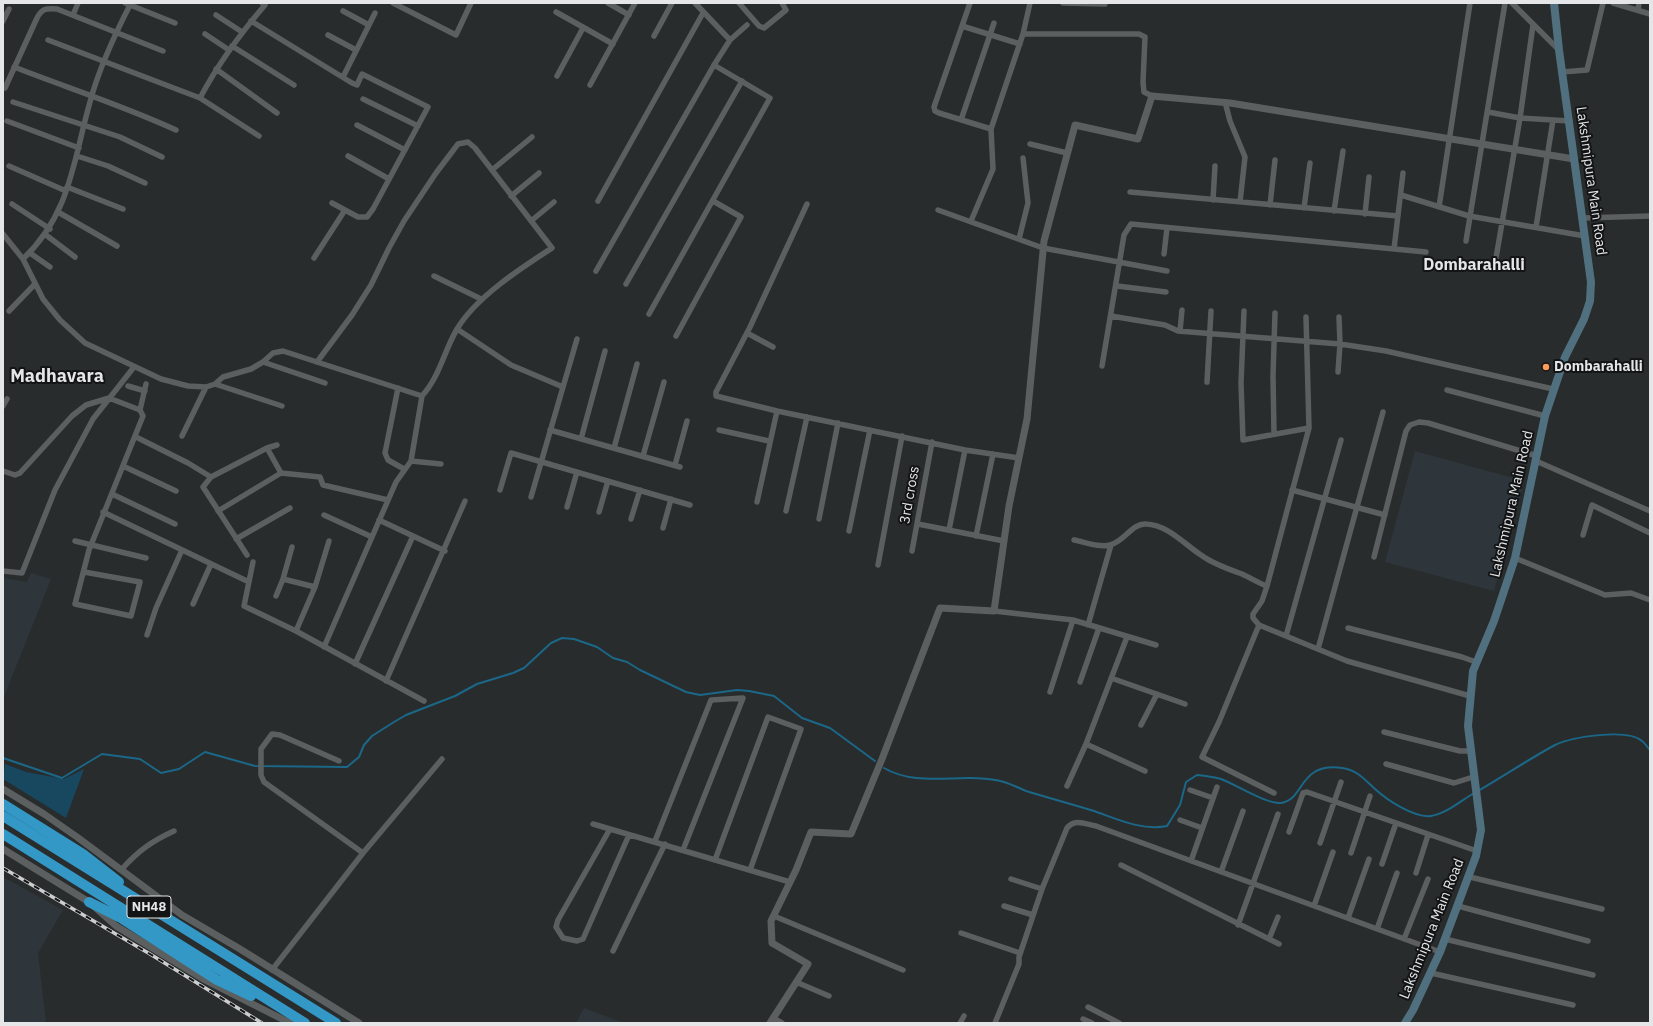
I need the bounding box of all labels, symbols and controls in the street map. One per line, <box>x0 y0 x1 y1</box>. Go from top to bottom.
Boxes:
street label: Lakshmipura Main Road <box>1572 106 1610 256</box>
district label: Dombarahalli <box>1423 255 1525 275</box>
place label: Dombarahalli <box>1554 359 1643 375</box>
marker: Dombarahalli <box>1541 362 1551 372</box>
district label: Madhavara <box>10 366 104 388</box>
street label: Lakshmipura Main Road <box>1487 429 1537 579</box>
street label: 3rd cross <box>897 465 923 525</box>
street label: Lakshmipura Main Road <box>1396 856 1468 1002</box>
road number: NH48 <box>127 896 171 918</box>

